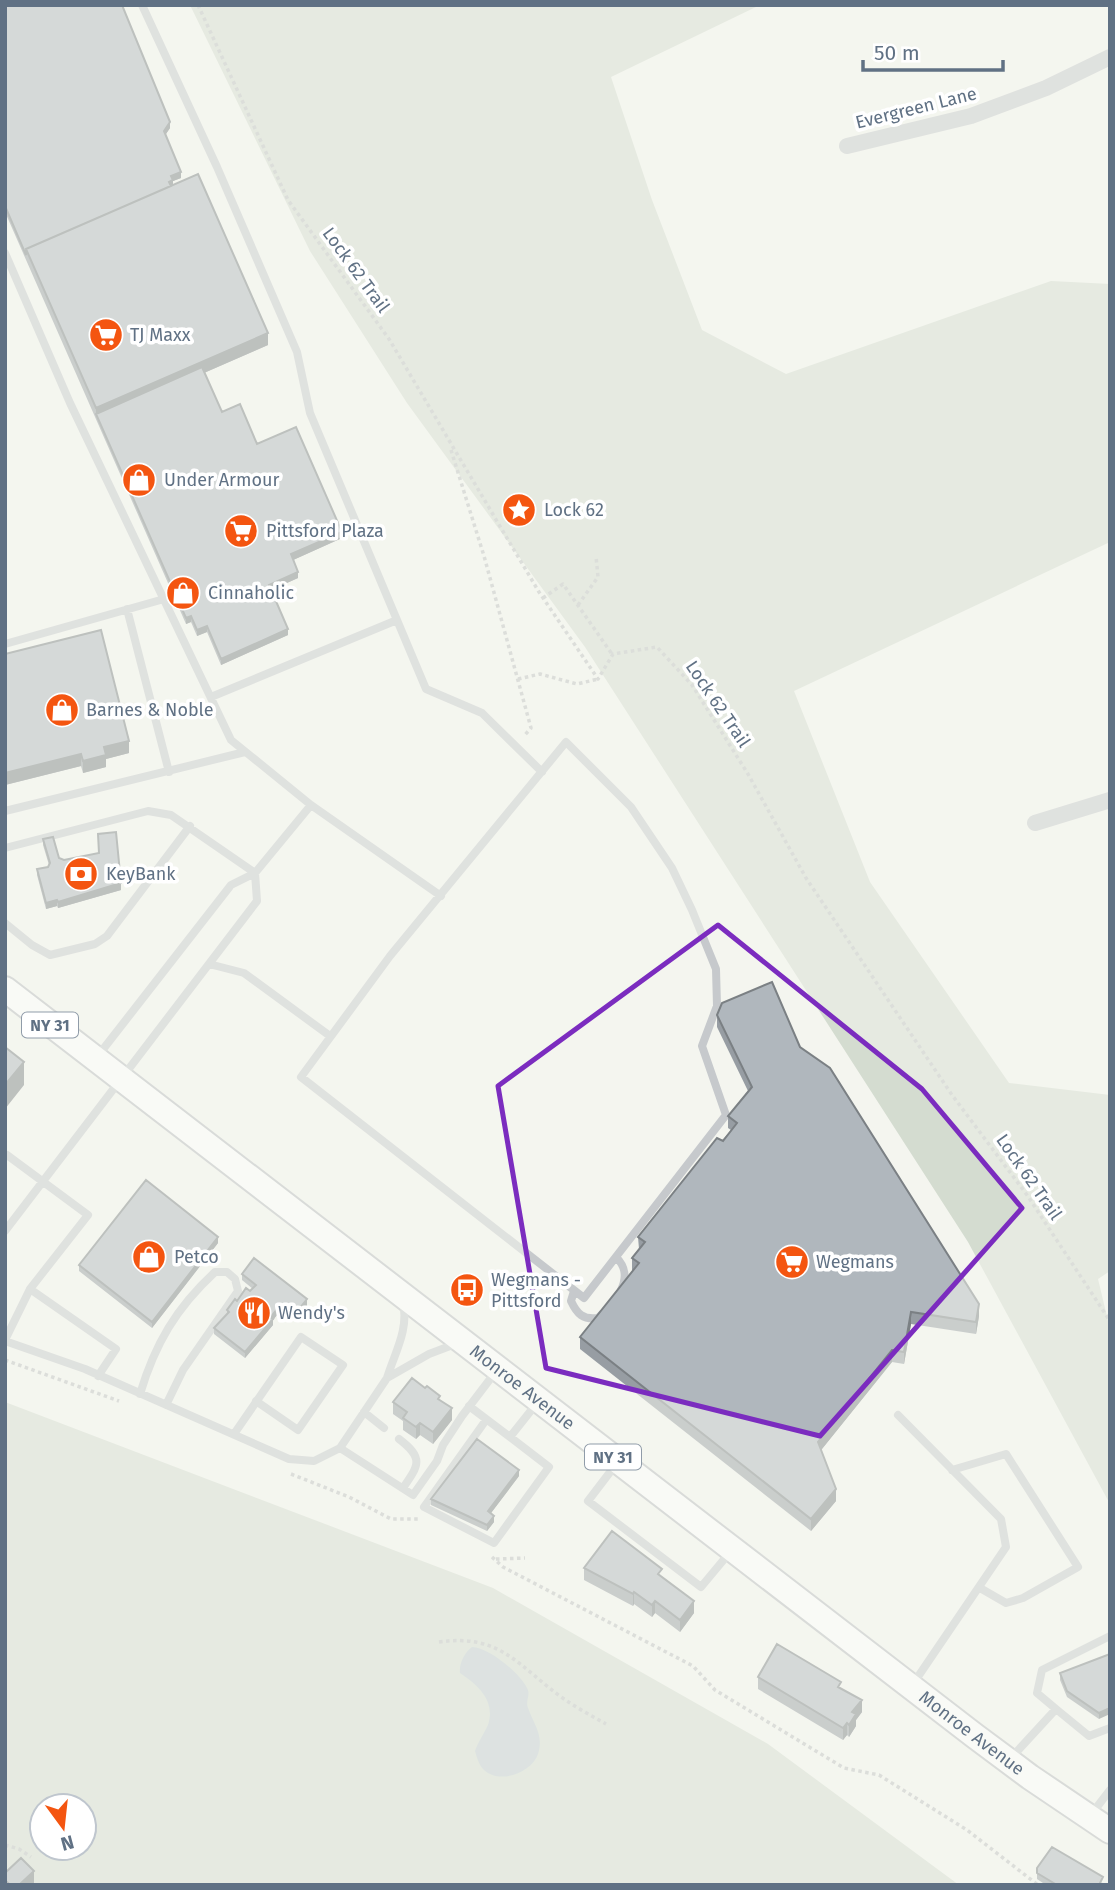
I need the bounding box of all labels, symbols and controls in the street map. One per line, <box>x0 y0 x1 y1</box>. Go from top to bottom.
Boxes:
scale bar <box>863 28 1003 72</box>
text: 50 m <box>874 40 920 66</box>
street label: Evergreen Lane <box>853 82 979 134</box>
street label: Lock 62 Trail <box>318 223 394 317</box>
supermarket icon: TJ Maxx <box>87 316 125 354</box>
place label: TJ Maxx <box>130 324 191 346</box>
shop icon: Under Armour <box>120 461 158 499</box>
place label: Under Armour <box>164 469 279 491</box>
place icon: Lock 62 <box>500 491 538 529</box>
place label: Lock 62 <box>544 499 604 521</box>
supermarket icon: Pittsford Plaza <box>222 512 260 550</box>
place label: Pittsford Plaza <box>266 520 384 542</box>
shop icon: Cinnaholic <box>164 574 202 612</box>
place label: Cinnaholic <box>208 582 294 604</box>
street label: Lock 62 Trail <box>681 656 755 752</box>
shop icon: Barnes & Noble <box>43 691 81 729</box>
place label: Barnes & Noble <box>86 699 214 721</box>
bank icon: KeyBank <box>62 855 100 893</box>
place label: KeyBank <box>106 863 176 885</box>
road number: NY 31 <box>22 1012 78 1037</box>
street label: Lock 62 Trail <box>991 1130 1067 1224</box>
shop icon: Petco <box>130 1238 168 1276</box>
supermarket icon: Wegmans <box>773 1243 811 1281</box>
place label: Petco <box>174 1246 219 1268</box>
place label: Wegmans <box>816 1251 894 1273</box>
place label: Wegmans - Pittsford <box>491 1269 581 1312</box>
bus stop icon: Wegmans - Pittsford <box>448 1271 486 1309</box>
restaurant icon: Wendy's <box>235 1294 273 1332</box>
place label: Wendy's <box>278 1302 345 1324</box>
street label: Monroe Avenue <box>466 1340 579 1435</box>
road number: NY 31 <box>585 1444 641 1470</box>
street label: Monroe Avenue <box>915 1686 1029 1780</box>
north arrow <box>28 1792 98 1862</box>
text: N <box>58 1830 76 1856</box>

